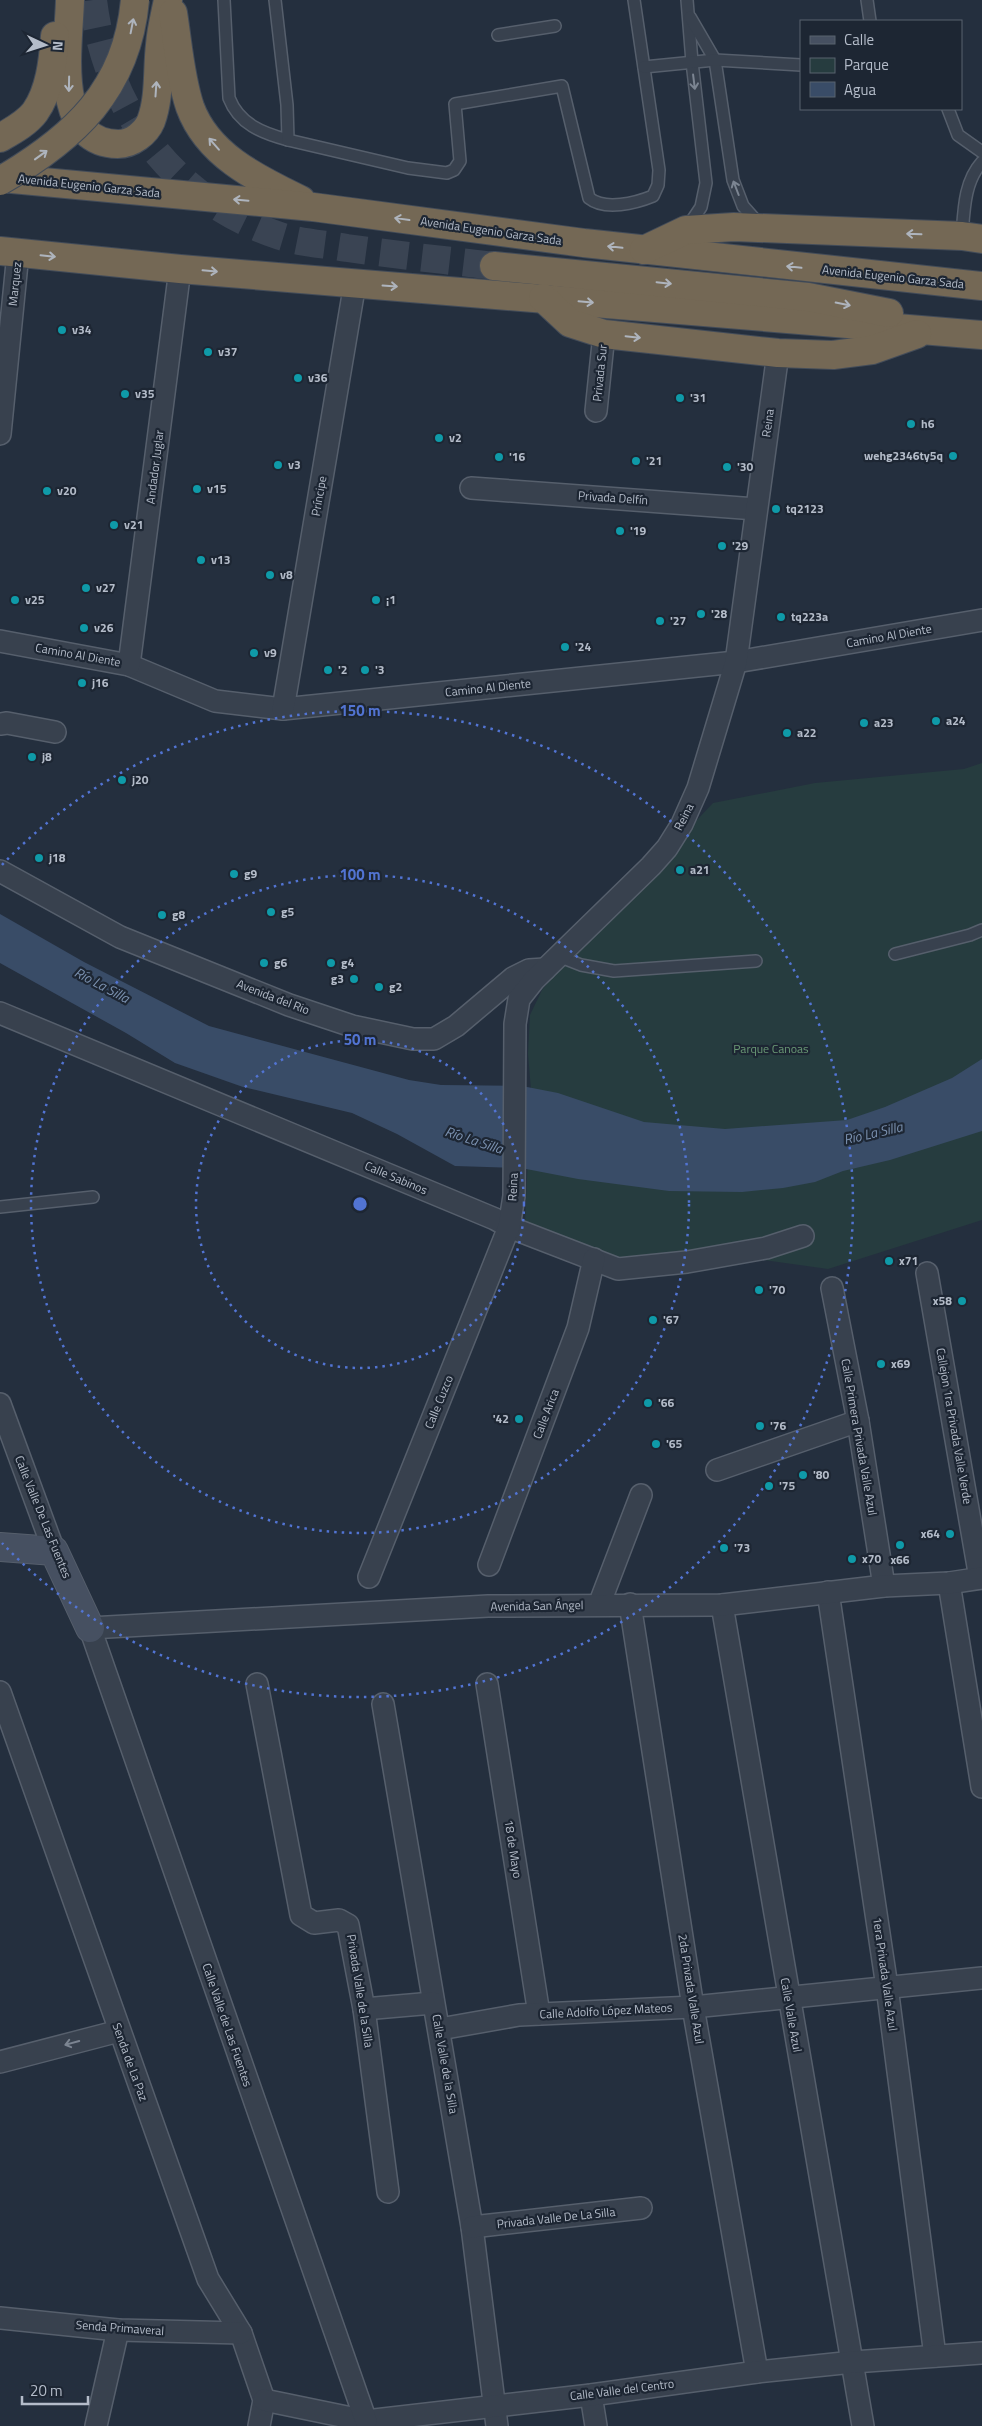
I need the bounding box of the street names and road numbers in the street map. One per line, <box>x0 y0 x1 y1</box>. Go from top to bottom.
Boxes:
street label: Avenida Eugenio Garza Sada <box>17 169 161 202</box>
street label: Avenida Eugenio Garza Sada <box>419 211 563 250</box>
street label: Avenida Eugenio Garza Sada <box>821 260 965 293</box>
street label: Marquez <box>3 261 26 307</box>
street label: Privada Sur <box>587 343 612 403</box>
street label: Reina <box>756 408 779 438</box>
street label: Andador Juglar <box>141 429 168 505</box>
street label: Príncipe <box>306 474 331 518</box>
street label: Privada Delfín <box>577 486 649 509</box>
street label: Camino Al Diente <box>845 619 933 652</box>
street label: Camino Al Diente <box>34 638 122 671</box>
street label: Camino Al Diente <box>444 674 532 701</box>
street label: Reina <box>669 800 698 834</box>
street label: Avenida del Rio <box>234 974 312 1019</box>
street label: Calle Sabinos <box>362 1156 431 1199</box>
street label: Reina <box>502 1172 523 1202</box>
street label: Callejon 1ra Privada Valle Verde <box>931 1346 978 1506</box>
street label: Calle Primera Privada Valle Azul <box>836 1357 883 1517</box>
street label: Calle Cuzco <box>419 1372 458 1432</box>
street label: Calle Arica <box>527 1386 564 1441</box>
street label: Calle Valle De Las Fuentes <box>10 1453 77 1581</box>
street label: Avenida San Ángel <box>490 1595 584 1616</box>
street label: 18 de Mayo <box>499 1818 528 1880</box>
street label: 1era Privada Valle Azul <box>868 1916 903 2032</box>
street label: Privada Valle de la Silla <box>342 1933 379 2049</box>
street label: 2da Privada Valle Azul <box>673 1933 710 2045</box>
street label: Calle Valle de Las Fuentes <box>197 1961 258 2090</box>
street label: Calle Valle Azul <box>776 1976 807 2054</box>
street label: Calle Adolfo López Mateos <box>539 1998 673 2023</box>
street label: Calle Valle de la Silla <box>427 2013 464 2115</box>
street label: Senda de La Paz <box>108 2020 153 2104</box>
street label: Privada Valle De La Silla <box>496 2202 616 2233</box>
street label: Senda Primaveral <box>75 2315 165 2340</box>
street label: Calle Valle del Centro <box>569 2374 675 2405</box>

